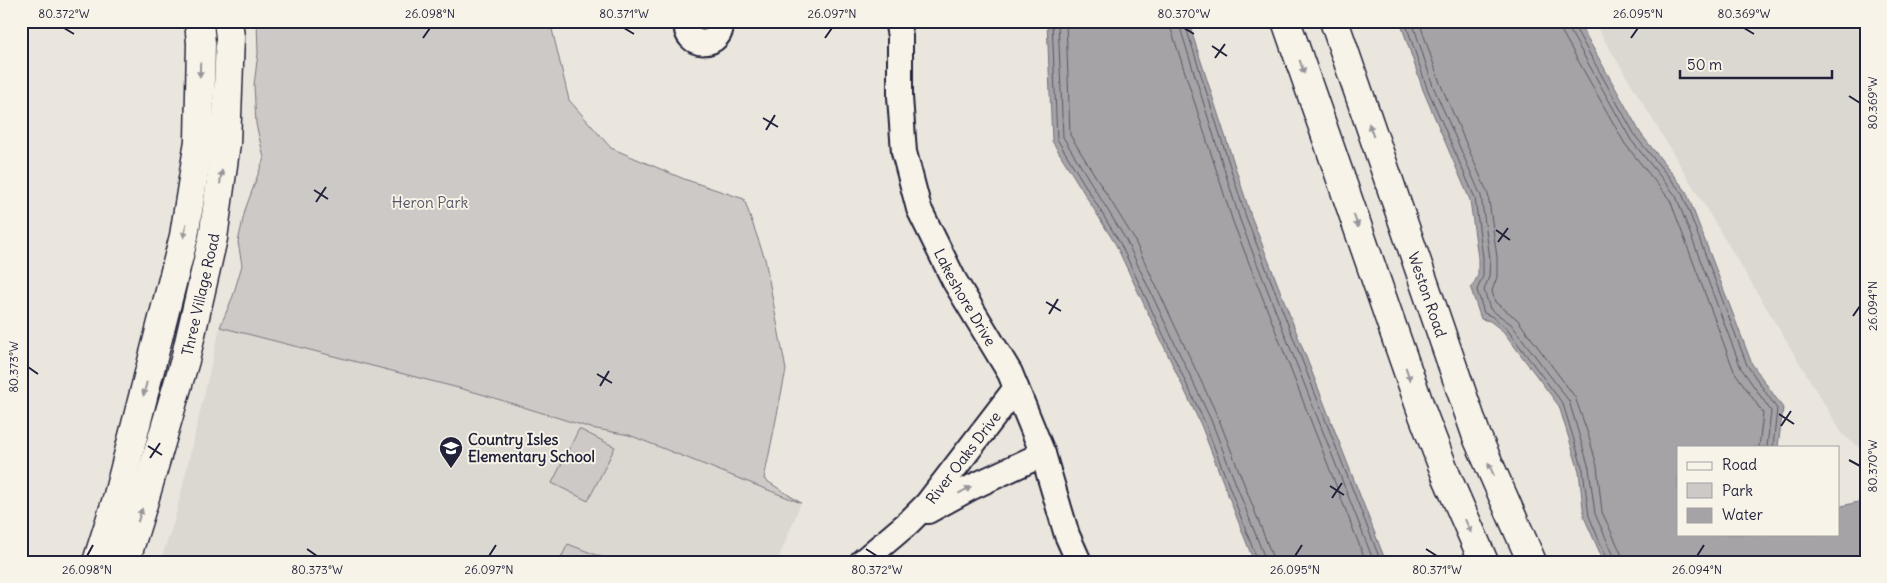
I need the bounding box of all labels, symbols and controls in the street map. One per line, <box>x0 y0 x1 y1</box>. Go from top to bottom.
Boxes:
text: 80.372°W <box>38 6 90 21</box>
text: 26.098°N <box>405 6 455 21</box>
text: 80.371°W <box>599 6 649 21</box>
text: 26.097°N <box>808 6 856 21</box>
text: 80.370°W <box>1158 6 1210 21</box>
text: 26.095°N <box>1613 6 1663 21</box>
text: 80.369°W <box>1718 6 1771 21</box>
scale bar <box>1680 48 1832 80</box>
text: 50 m <box>1687 55 1722 74</box>
one-way arrow <box>1299 60 1306 75</box>
one-way arrow <box>196 62 204 78</box>
text: 80.369°W <box>1865 76 1880 129</box>
one-way arrow <box>1367 122 1375 137</box>
one-way arrow <box>217 169 225 185</box>
park label: Heron Park <box>392 193 469 212</box>
one-way arrow <box>1352 213 1360 228</box>
one-way arrow <box>180 224 188 240</box>
street label: Three Village Road <box>177 232 223 358</box>
street label: Lakeshore Drive <box>930 245 1001 349</box>
street label: Weston Road <box>1405 249 1451 340</box>
text: 26.094°N <box>1865 281 1880 331</box>
text: 80.373°W <box>6 341 21 393</box>
one-way arrow <box>1405 367 1413 382</box>
one-way arrow <box>141 381 149 396</box>
street label: River Oaks Drive <box>921 407 1004 507</box>
place label: Country Isles Elementary School <box>468 430 595 467</box>
school or university icon: Country Isles Elementary School <box>438 435 464 469</box>
text: 80.370°W <box>1865 440 1880 492</box>
legend <box>1677 446 1840 536</box>
text: Road <box>1722 455 1757 474</box>
one-way arrow <box>1487 462 1495 476</box>
text: Park <box>1722 481 1753 500</box>
one-way arrow <box>958 486 972 495</box>
text: Water <box>1722 505 1763 524</box>
one-way arrow <box>136 508 144 523</box>
one-way arrow <box>1464 519 1472 533</box>
text: 26.098°N <box>62 562 112 577</box>
text: 80.373°W <box>291 562 343 577</box>
text: 26.097°N <box>465 562 513 577</box>
text: 80.372°W <box>851 562 903 577</box>
text: 26.095°N <box>1270 562 1320 577</box>
text: 80.371°W <box>1412 562 1462 577</box>
text: 26.094°N <box>1672 562 1722 577</box>

